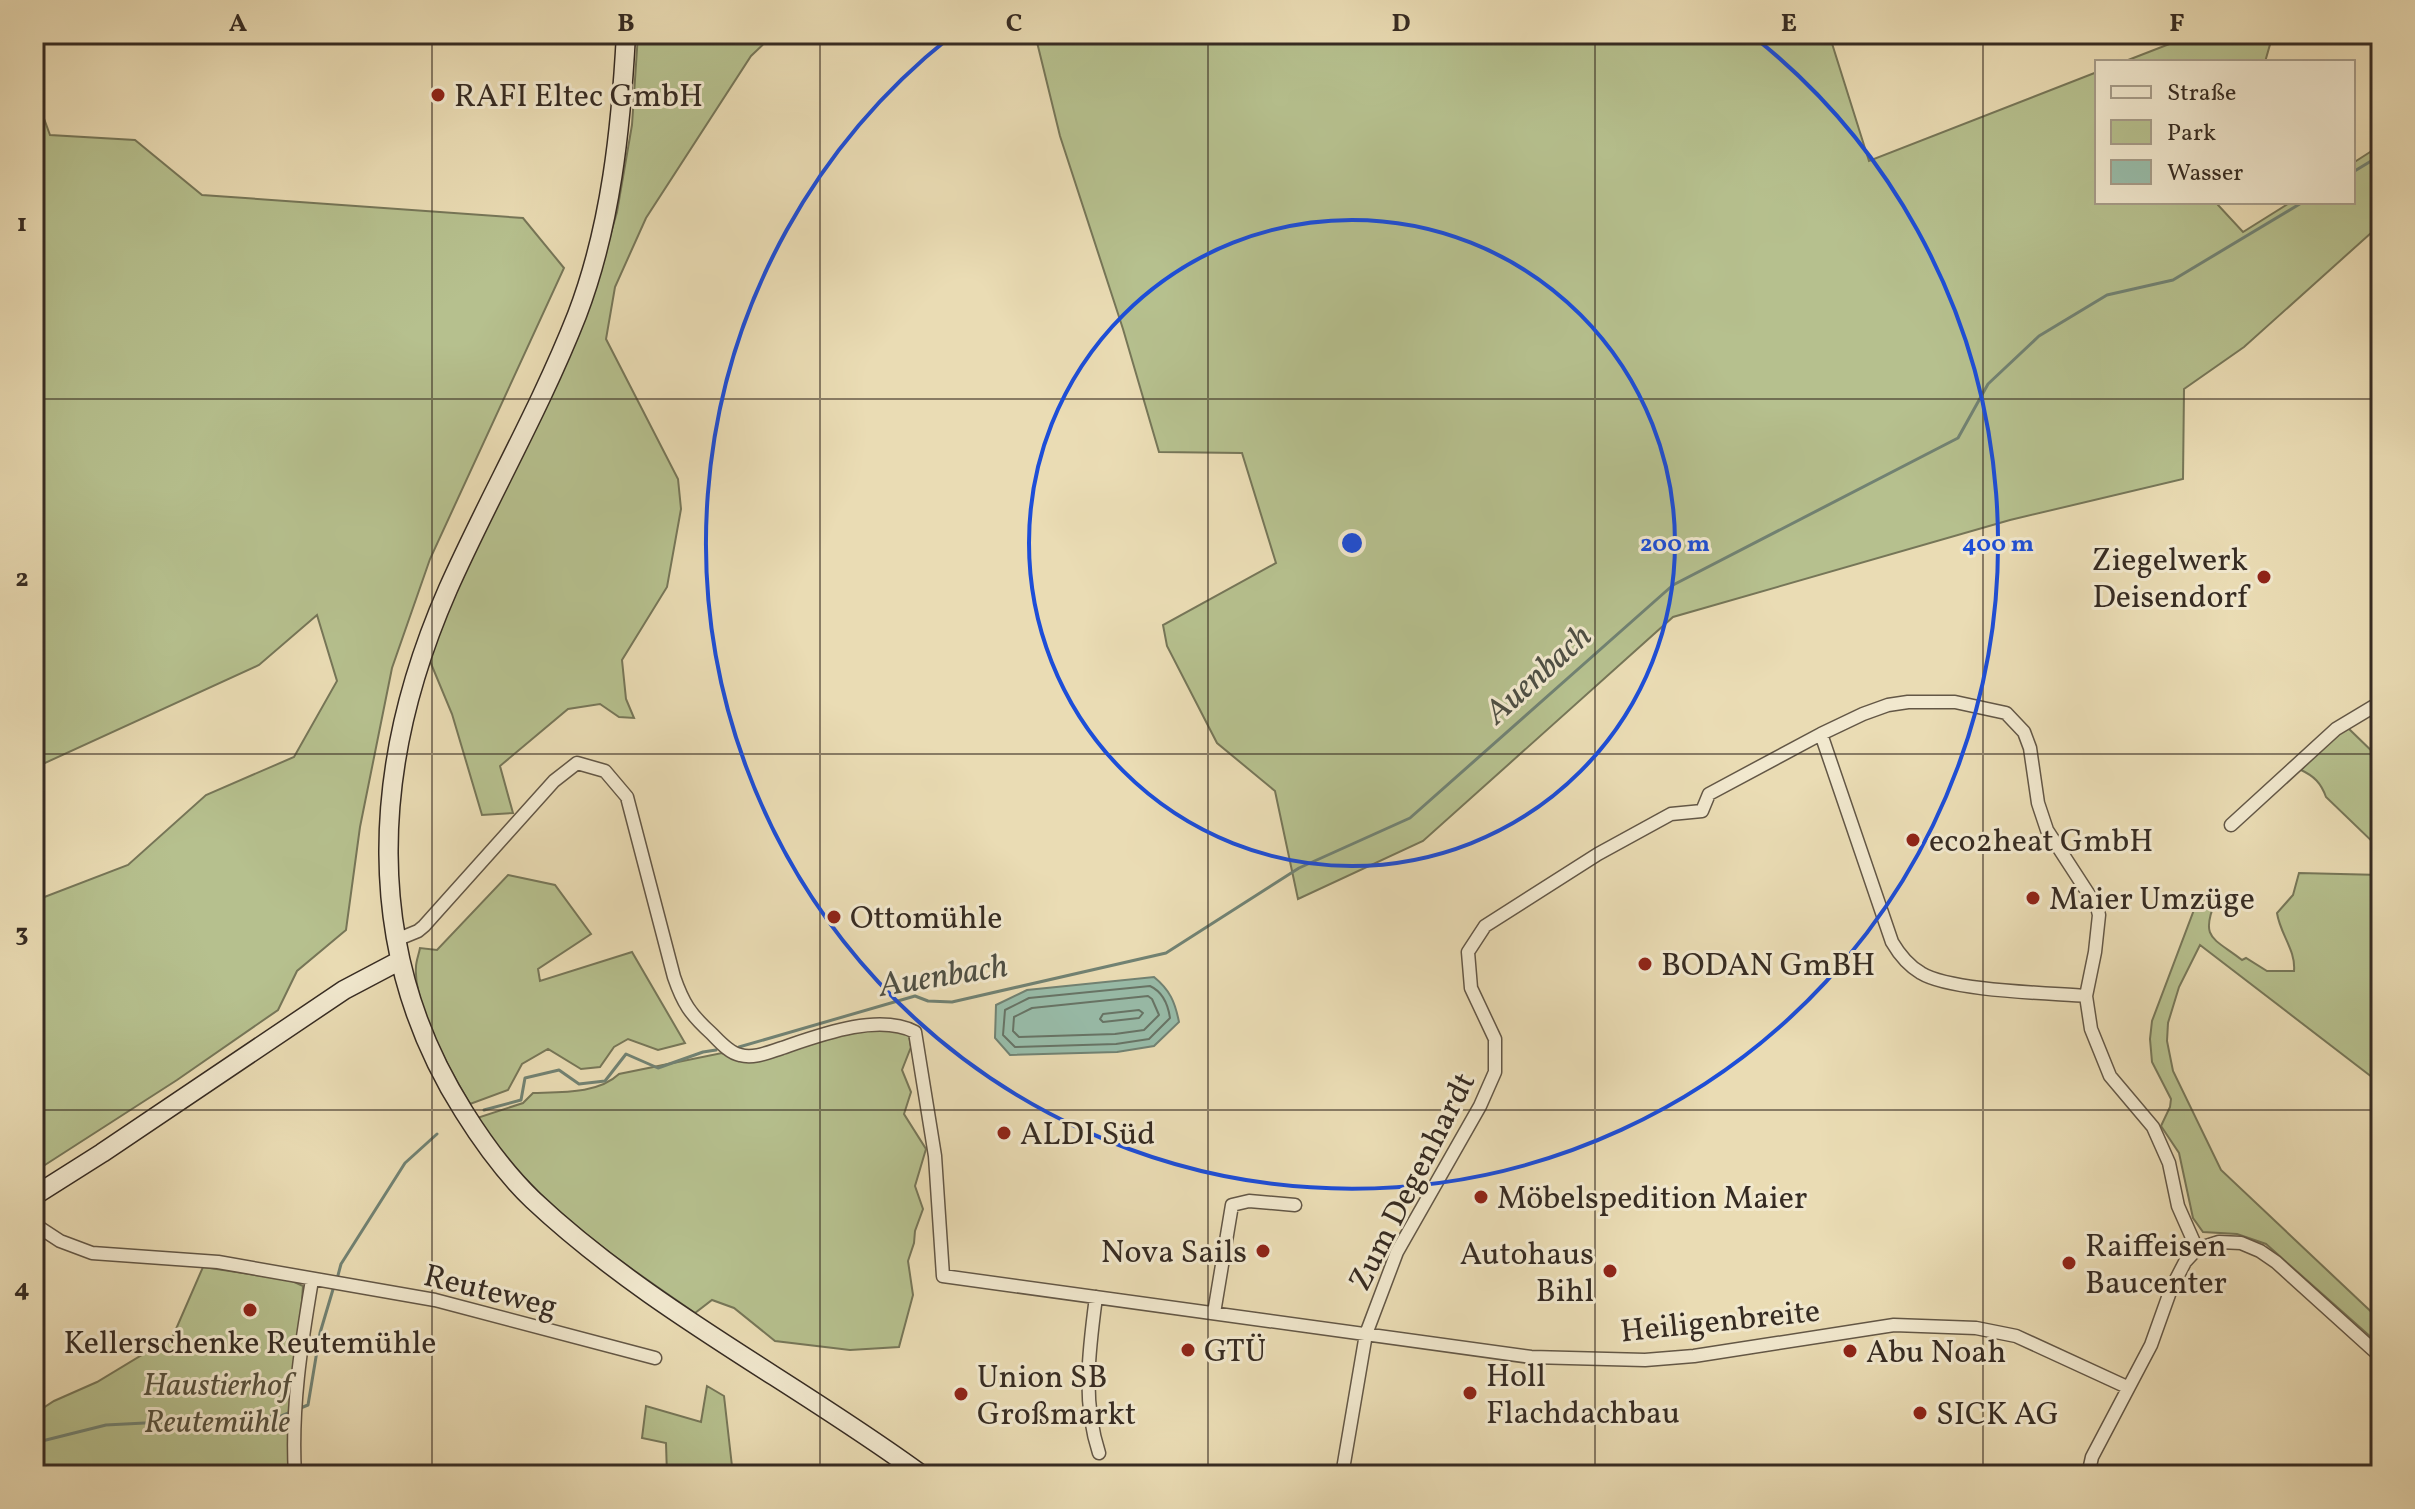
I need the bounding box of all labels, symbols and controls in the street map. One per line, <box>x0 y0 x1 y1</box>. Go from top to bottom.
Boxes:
text: A <box>229 6 248 42</box>
text: B <box>617 6 635 42</box>
text: C <box>1006 6 1022 42</box>
text: D <box>1391 6 1411 42</box>
text: E <box>1781 6 1797 42</box>
text: F <box>2169 6 2185 42</box>
legend <box>2095 60 2355 204</box>
place label: RAFI Eltec GmbH <box>454 76 703 120</box>
text: Straße <box>2167 77 2236 111</box>
marker: RAFI Eltec GmbH <box>429 86 447 104</box>
text: Park <box>2167 117 2216 151</box>
text: Wasser <box>2167 157 2243 191</box>
text: 1 <box>17 206 27 242</box>
text: 200 m <box>1640 528 1710 562</box>
text: 400 m <box>1962 528 2034 562</box>
centre of rings <box>1338 529 1366 557</box>
place label: Ziegelwerk Deisendorf <box>2091 540 2251 621</box>
text: 2 <box>15 561 29 597</box>
marker: Ziegelwerk Deisendorf <box>2255 568 2273 586</box>
water label: Auenbach <box>1475 615 1603 737</box>
place label: eco2heat GmbH <box>1929 821 2153 865</box>
marker: eco2heat GmbH <box>1904 831 1922 849</box>
place label: Maier Umzüge <box>2049 879 2255 923</box>
marker: Maier Umzüge <box>2024 889 2042 907</box>
place label: Ottomühle <box>850 898 1002 942</box>
marker: Ottomühle <box>825 908 843 926</box>
text: 3 <box>15 916 29 952</box>
water label: Auenbach <box>875 944 1011 1011</box>
place label: BODAN GmBH <box>1661 945 1875 989</box>
marker: BODAN GmBH <box>1636 955 1654 973</box>
street label: Zum Degenhardt <box>1340 1066 1488 1299</box>
place label: ALDI Süd <box>1020 1114 1155 1158</box>
marker: ALDI Süd <box>995 1124 1013 1142</box>
place label: Möbelspedition Maier <box>1497 1178 1807 1222</box>
marker: Möbelspedition Maier <box>1472 1188 1490 1206</box>
place label: Raiffeisen Baucenter <box>2085 1226 2227 1307</box>
place label: Nova Sails <box>1101 1232 1247 1276</box>
place label: Autohaus Bihl <box>1460 1234 1594 1315</box>
marker: Nova Sails <box>1254 1242 1272 1260</box>
marker: Raiffeisen Baucenter <box>2060 1254 2078 1272</box>
street label: Reuteweg <box>419 1255 562 1331</box>
marker: Autohaus Bihl <box>1601 1262 1619 1280</box>
text: 4 <box>14 1271 30 1307</box>
street label: Heiligenbreite <box>1618 1291 1822 1355</box>
marker: Kellerschenke Reutemühle <box>241 1301 259 1319</box>
place label: Kellerschenke Reutemühle <box>63 1323 437 1367</box>
place label: GTÜ <box>1204 1331 1266 1375</box>
place label: Abu Noah <box>1866 1332 2006 1376</box>
marker: GTÜ <box>1179 1341 1197 1359</box>
marker: Abu Noah <box>1841 1342 1859 1360</box>
place label: Holl Flachdachbau <box>1486 1356 1680 1437</box>
place label: Union SB Großmarkt <box>977 1357 1136 1438</box>
park label: Haustierhof Reutemühle <box>143 1365 297 1446</box>
marker: Holl Flachdachbau <box>1461 1384 1479 1402</box>
marker: Union SB Großmarkt <box>952 1385 970 1403</box>
place label: SICK AG <box>1936 1394 2059 1438</box>
marker: SICK AG <box>1911 1404 1929 1422</box>

